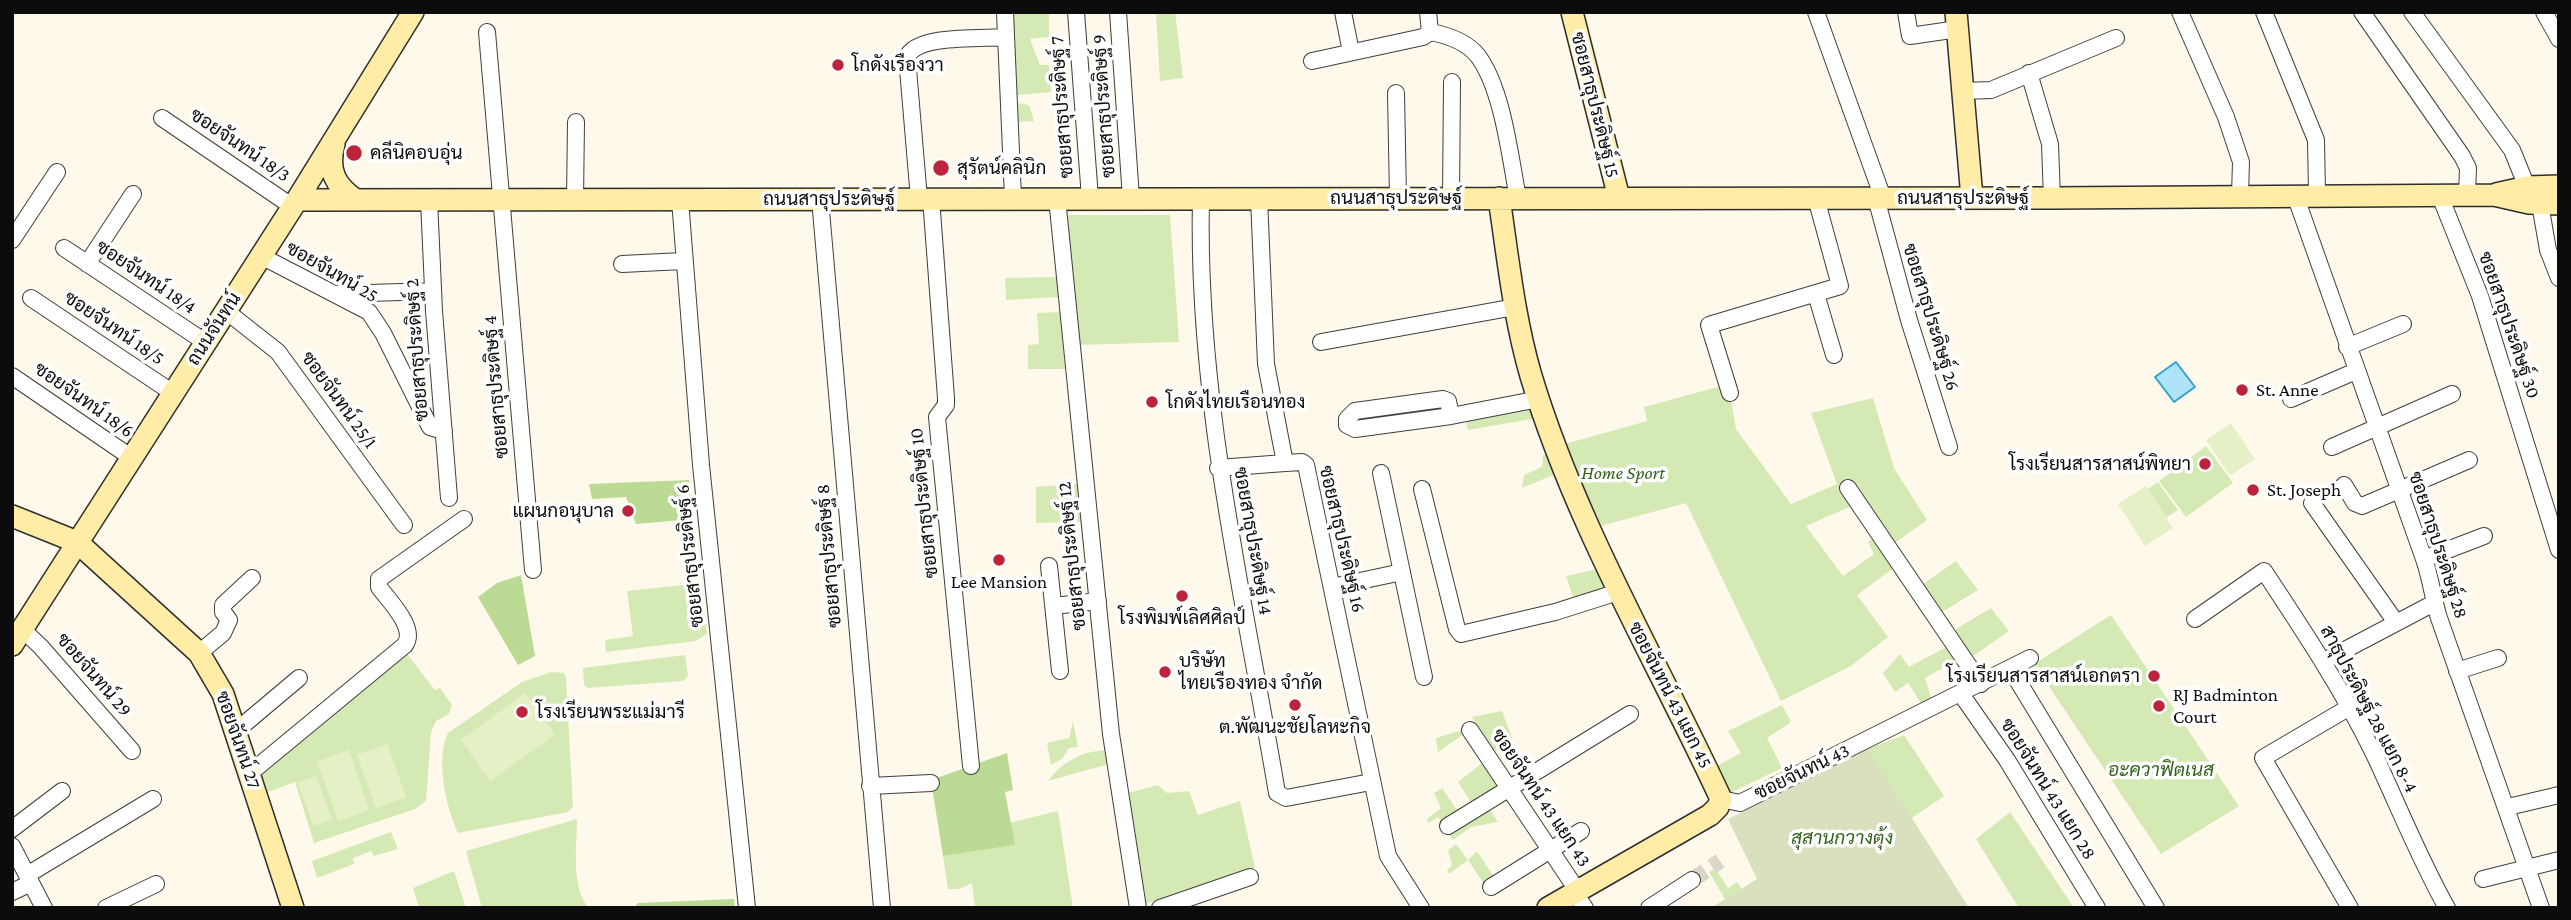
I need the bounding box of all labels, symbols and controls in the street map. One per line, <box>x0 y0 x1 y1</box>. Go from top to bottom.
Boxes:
street label: ซอยสาธุประดิษฐ์ 15 <box>1566 30 1624 180</box>
street label: ซอยสาธุประดิษฐ์ 9 <box>1088 34 1120 178</box>
street label: ซอยสาธุประดิษฐ์ 7 <box>1046 35 1078 179</box>
place label: โกดังเรืองวา <box>852 54 944 76</box>
marker: โกดังเรืองวา <box>830 57 846 73</box>
street label: ซอยจันทน์ 18/3 <box>186 103 294 187</box>
place label: คลีนิคอบอุ่น <box>370 142 463 164</box>
marker: คลีนิคอบอุ่น <box>344 143 364 163</box>
place label: สุรัตน์คลินิก <box>957 157 1046 179</box>
marker: สุรัตน์คลินิก <box>931 158 951 178</box>
street label: ถนนสาธุประดิษฐ์ <box>1330 187 1462 209</box>
street label: ถนนสาธุประดิษฐ์ <box>1897 187 2029 209</box>
street label: ถนนสาธุประดิษฐ์ <box>763 188 895 210</box>
street label: ซอยจันทน์ 18/4 <box>92 235 200 319</box>
street label: ซอยจันทน์ 25 <box>282 236 382 308</box>
street label: ซอยสาธุประดิษฐ์ 26 <box>1898 241 1964 393</box>
street label: ซอยสาธุประดิษฐ์ 30 <box>2473 249 2545 401</box>
street label: ซอยสาธุประดิษฐ์ 2 <box>401 278 433 422</box>
street label: ซอยจันทน์ 18/5 <box>60 286 168 370</box>
street label: ถนนจันทน์ <box>182 288 246 370</box>
street label: ซอยสาธุประดิษฐ์ 4 <box>478 314 514 460</box>
street label: ซอยจันทน์ 25/1 <box>296 347 382 453</box>
street label: ซอยจันทน์ 18/6 <box>30 357 138 443</box>
place label: St. Anne <box>2256 379 2319 401</box>
marker: St. Anne <box>2234 382 2250 398</box>
place label: โกดังไทยเรือนทอง <box>1166 391 1305 413</box>
marker: โกดังไทยเรือนทอง <box>1144 394 1160 410</box>
street label: ซอยสาธุประดิษฐ์ 10 <box>905 427 943 579</box>
place label: โรงเรียนสารสาสน์พิทยา <box>2009 453 2191 475</box>
marker: โรงเรียนสารสาสน์พิทยา <box>2197 456 2213 472</box>
park label: Home Sport <box>1581 462 1665 484</box>
street label: ซอยสาธุประดิษฐ์ 16 <box>1314 463 1370 615</box>
street label: ซอยสาธุประดิษฐ์ 14 <box>1229 465 1277 617</box>
street label: ซอยสาธุประดิษฐ์ 28 <box>2403 469 2473 621</box>
place label: St. Joseph <box>2267 479 2341 501</box>
street label: ซอยสาธุประดิษฐ์ 12 <box>1053 481 1091 631</box>
marker: St. Joseph <box>2245 482 2261 498</box>
street label: ซอยสาธุประดิษฐ์ 6 <box>671 483 709 629</box>
street label: ซอยสาธุประดิษฐ์ 8 <box>811 483 847 629</box>
place label: แผนกอนุบาล <box>512 500 614 522</box>
marker: แผนกอนุบาล <box>620 503 636 519</box>
marker: Lee Mansion <box>991 552 1007 568</box>
place label: Lee Mansion <box>951 571 1047 593</box>
marker: โรงพิมพ์เลิศศิลป์ <box>1174 588 1190 604</box>
place label: โรงพิมพ์เลิศศิลป์ <box>1118 607 1246 629</box>
street label: ซอยจันทน์ 43 แยก 45 <box>1623 618 1717 772</box>
street label: สาธุประดิษฐ์ 28 แยก 8-4 <box>2315 621 2423 797</box>
street label: ซอยจันทน์ 29 <box>52 629 136 721</box>
place label: บริษัท ไทยเรืองทอง จำกัด <box>1179 650 1322 694</box>
marker: บริษัท ไทยเรืองทอง จำกัด <box>1157 664 1173 680</box>
place label: โรงเรียนสารสาสน์เอกตรา <box>1946 665 2140 687</box>
marker: โรงเรียนสารสาสน์เอกตรา <box>2146 668 2162 684</box>
place label: RJ Badminton Court <box>2173 684 2278 728</box>
street label: ซอยจันทน์ 27 <box>211 688 265 792</box>
marker: ต.พัฒนะชัยโลหะกิจ <box>1287 697 1303 713</box>
marker: RJ Badminton Court <box>2151 698 2167 714</box>
place label: โรงเรียนพระแม่มารี <box>536 701 685 723</box>
marker: โรงเรียนพระแม่มารี <box>514 704 530 720</box>
street label: ซอยจันทน์ 43 แยก 28 <box>1995 714 2101 864</box>
place label: ต.พัฒนะชัยโลหะกิจ <box>1219 716 1371 738</box>
street label: ซอยจันทน์ 43 แยก 43 <box>1486 725 1596 871</box>
street label: ซอยจันทน์ 43 <box>1751 739 1853 805</box>
park label: อะควาฟิตเนส <box>2108 759 2214 781</box>
park label: สุสานกวางตุ้ง <box>1791 827 1893 849</box>

